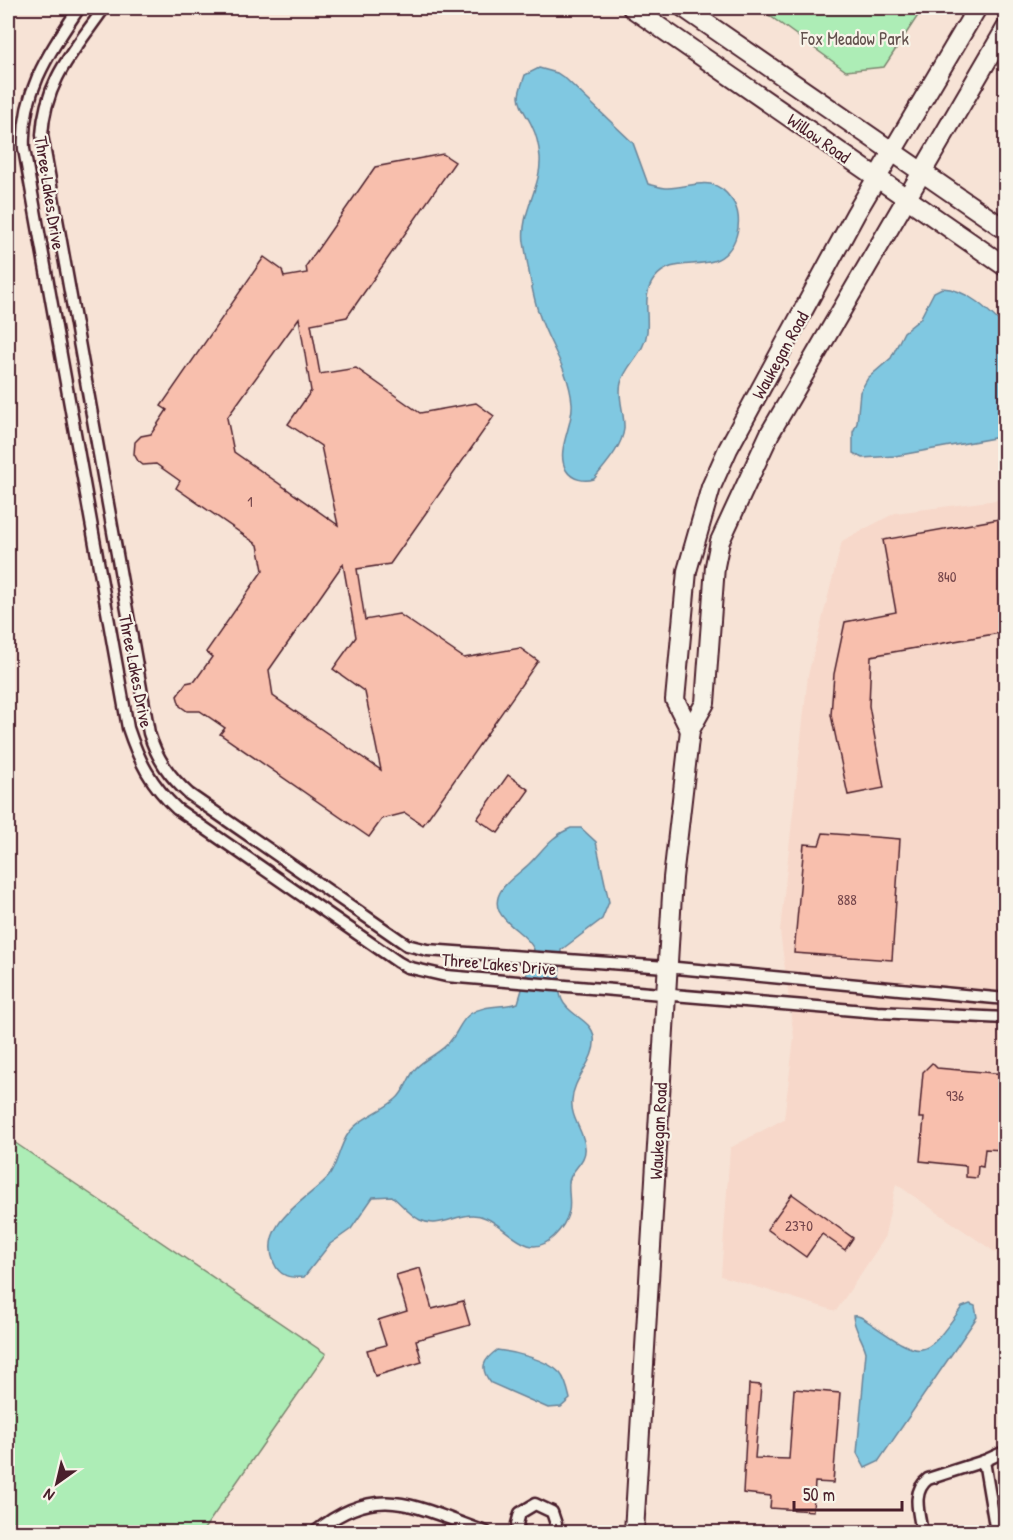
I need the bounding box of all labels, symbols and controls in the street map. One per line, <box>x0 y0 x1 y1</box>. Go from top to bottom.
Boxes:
park label: Fox Meadow Park <box>800 26 910 51</box>
street label: Willow Road <box>782 107 856 169</box>
street label: Three Lakes Drive <box>29 134 71 252</box>
street label: Waukegan Road <box>746 307 814 403</box>
house number: 1 <box>247 491 253 512</box>
house number: 840 <box>938 566 957 587</box>
street label: Three Lakes Drive <box>113 612 159 730</box>
house number: 888 <box>837 889 857 910</box>
street label: Three Lakes Drive <box>441 947 557 981</box>
street label: Waukegan Road <box>643 1082 673 1180</box>
house number: 936 <box>946 1085 964 1106</box>
house number: 2370 <box>785 1215 813 1236</box>
north arrow <box>27 1453 87 1513</box>
scale bar <box>794 1474 902 1512</box>
text: 50 m <box>803 1482 835 1507</box>
text: N <box>39 1484 58 1507</box>

